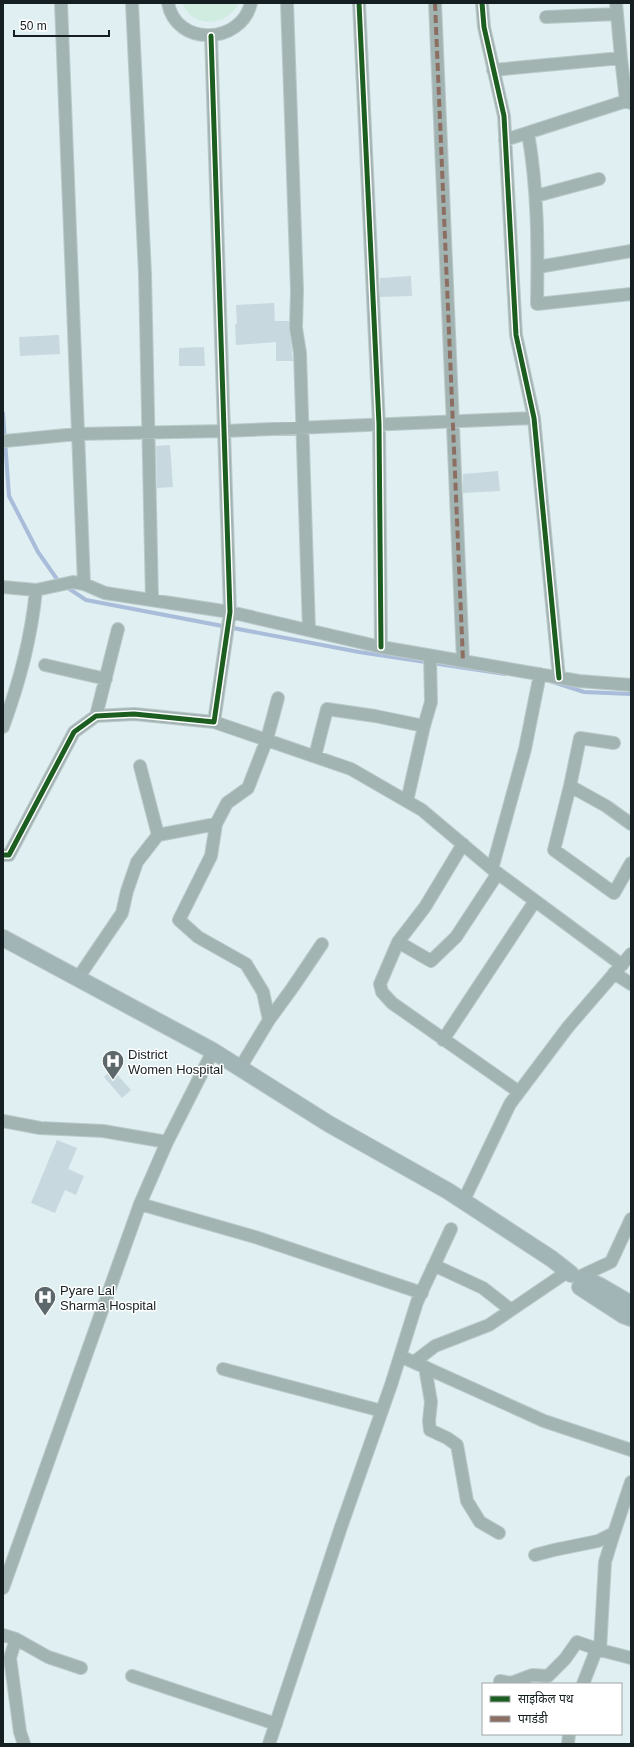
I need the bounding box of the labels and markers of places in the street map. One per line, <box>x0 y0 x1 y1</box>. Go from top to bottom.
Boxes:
place label: District Women Hospital <box>128 1047 223 1077</box>
hospital icon: District Women Hospital <box>100 1048 126 1081</box>
place label: Pyare Lal Sharma Hospital <box>60 1283 156 1313</box>
hospital icon: Pyare Lal Sharma Hospital <box>32 1284 58 1317</box>

